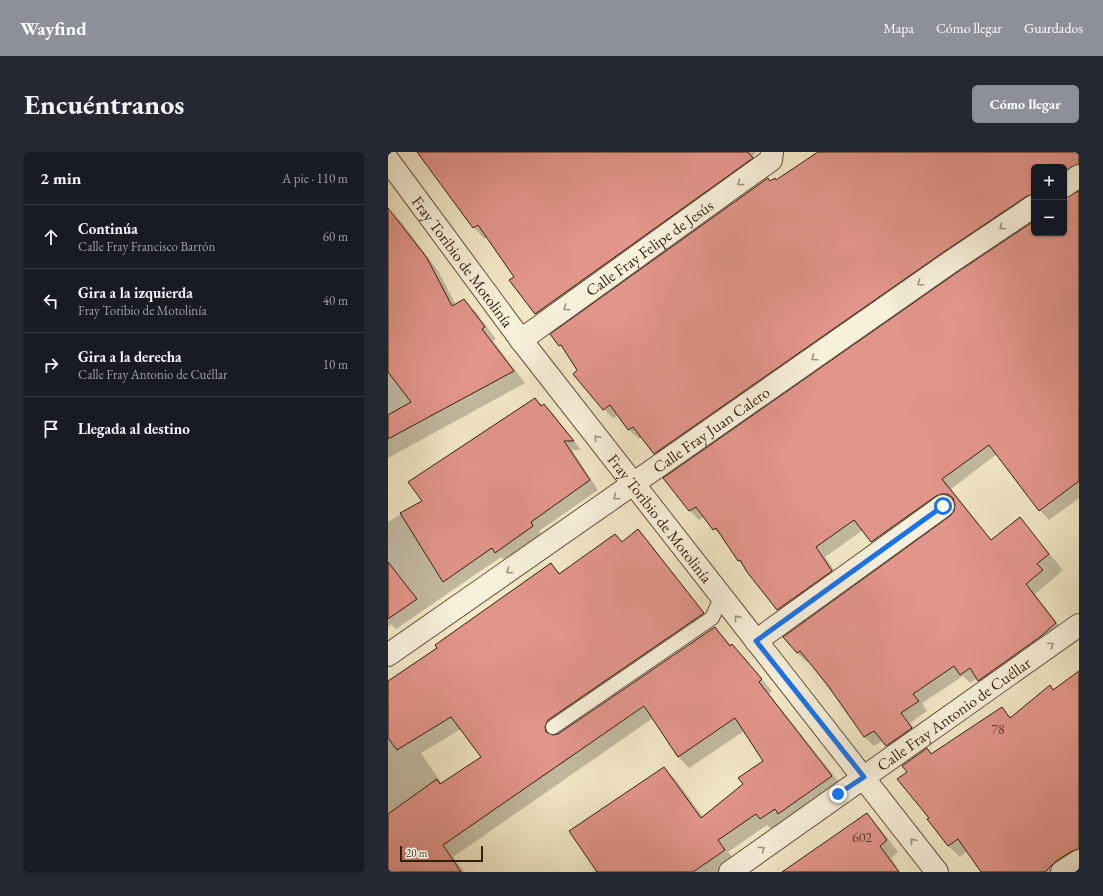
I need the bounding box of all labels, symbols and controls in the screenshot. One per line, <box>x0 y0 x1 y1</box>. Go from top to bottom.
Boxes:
text: Wayfind <box>20 16 87 41</box>
text: Mapa <box>883 19 914 37</box>
text: Cómo llegar <box>936 19 1002 37</box>
text: Guardados <box>1024 19 1083 37</box>
button: Cómo llegar <box>972 85 1079 123</box>
text: Encuéntranos <box>24 86 184 122</box>
map controls <box>1031 164 1067 236</box>
button: + <box>1031 164 1067 200</box>
text: 2 min <box>40 167 81 189</box>
text: A pie · 110 m <box>282 170 348 187</box>
one-way arrow <box>737 178 744 185</box>
street label: Fray Toribio de Motolinía <box>407 191 519 332</box>
street label: Calle Fray Felipe de Jesús <box>581 195 717 301</box>
button: − <box>1031 200 1067 236</box>
text: Continúa <box>78 219 138 238</box>
one-way arrow <box>999 222 1006 229</box>
icon: ahead <box>40 226 62 248</box>
text: 60 m <box>323 228 348 245</box>
text: Calle Fray Francisco Barrón <box>78 238 215 255</box>
one-way arrow <box>917 278 924 286</box>
text: Gira a la izquierda <box>78 283 193 302</box>
icon: left <box>40 290 62 312</box>
text: 40 m <box>323 292 348 309</box>
text: Fray Toribio de Motolinía <box>78 302 207 319</box>
one-way arrow <box>563 303 570 311</box>
text: Gira a la derecha <box>78 347 182 366</box>
one-way arrow <box>811 353 818 360</box>
icon: right <box>40 354 62 376</box>
text: 10 m <box>323 356 348 373</box>
text: Calle Fray Antonio de Cuéllar <box>78 366 227 383</box>
street label: Calle Fray Juan Calero <box>648 381 774 477</box>
icon: arrive <box>40 418 62 440</box>
text: Llegada al destino <box>78 419 190 438</box>
one-way arrow <box>595 435 602 442</box>
street label: Fray Toribio de Motolinía <box>603 449 718 588</box>
one-way arrow <box>613 492 620 499</box>
route start <box>934 497 952 515</box>
one-way arrow <box>506 566 513 574</box>
one-way arrow <box>735 615 742 623</box>
one-way arrow <box>1047 642 1054 650</box>
street label: Calle Fray Antonio de Cuéllar <box>873 652 1035 775</box>
house number: 78 <box>991 720 1005 738</box>
route end <box>829 785 847 803</box>
house number: 602 <box>852 828 872 846</box>
one-way arrow <box>911 839 918 846</box>
scale bar <box>400 844 483 863</box>
text: 20 m <box>406 846 427 860</box>
one-way arrow <box>758 846 765 854</box>

